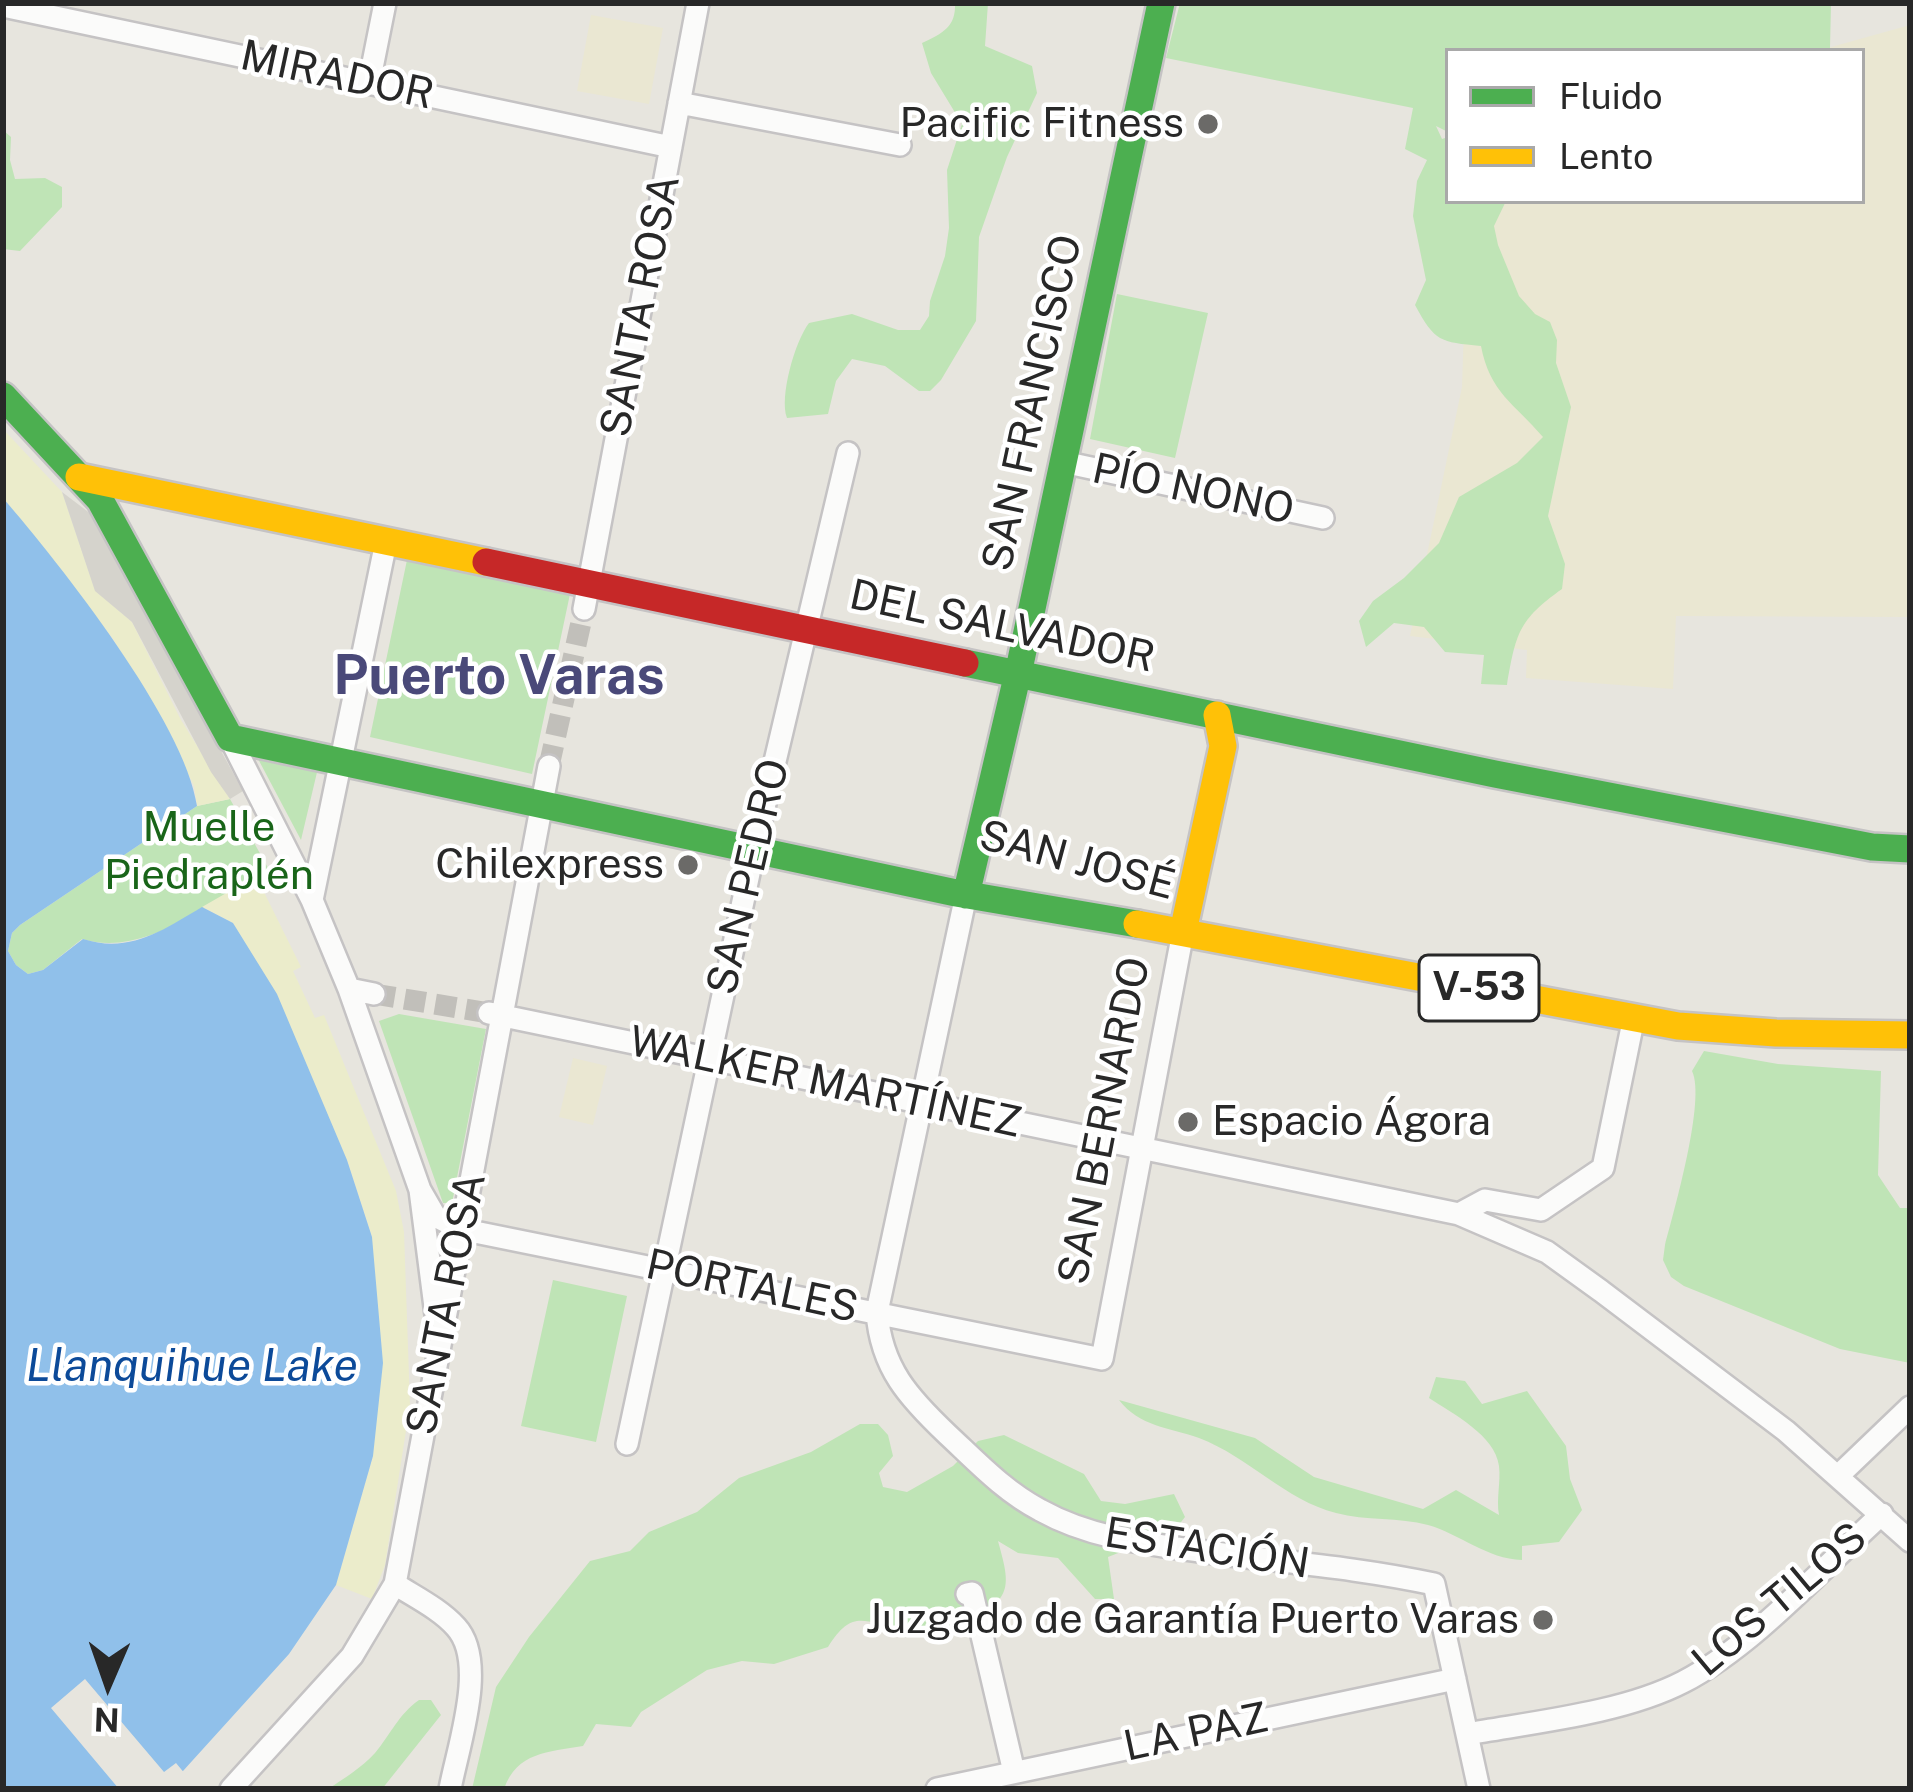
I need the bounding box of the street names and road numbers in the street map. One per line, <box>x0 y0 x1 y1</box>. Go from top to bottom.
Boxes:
street label: MIRADOR <box>236 31 438 121</box>
street label: SANTA ROSA <box>591 171 691 441</box>
street label: SAN FRANCISCO <box>973 230 1093 576</box>
street label: PÍO NONO <box>1088 444 1298 536</box>
street label: DEL SALVADOR <box>845 570 1159 684</box>
street label: SAN PEDRO <box>697 754 801 1000</box>
street label: SAN JOSÉ <box>974 811 1180 911</box>
street label: SAN BERNARDO <box>1049 953 1161 1289</box>
road number: V-53 <box>1419 955 1539 1021</box>
street label: WALKER MARTÍNEZ <box>625 1017 1025 1149</box>
street label: SANTA ROSA <box>397 1169 497 1439</box>
street label: PORTALES <box>641 1240 863 1334</box>
street label: ESTACIÓN <box>1101 1508 1313 1590</box>
street label: LOS TILOS <box>1683 1513 1877 1687</box>
street label: LA PAZ <box>1119 1693 1273 1773</box>

